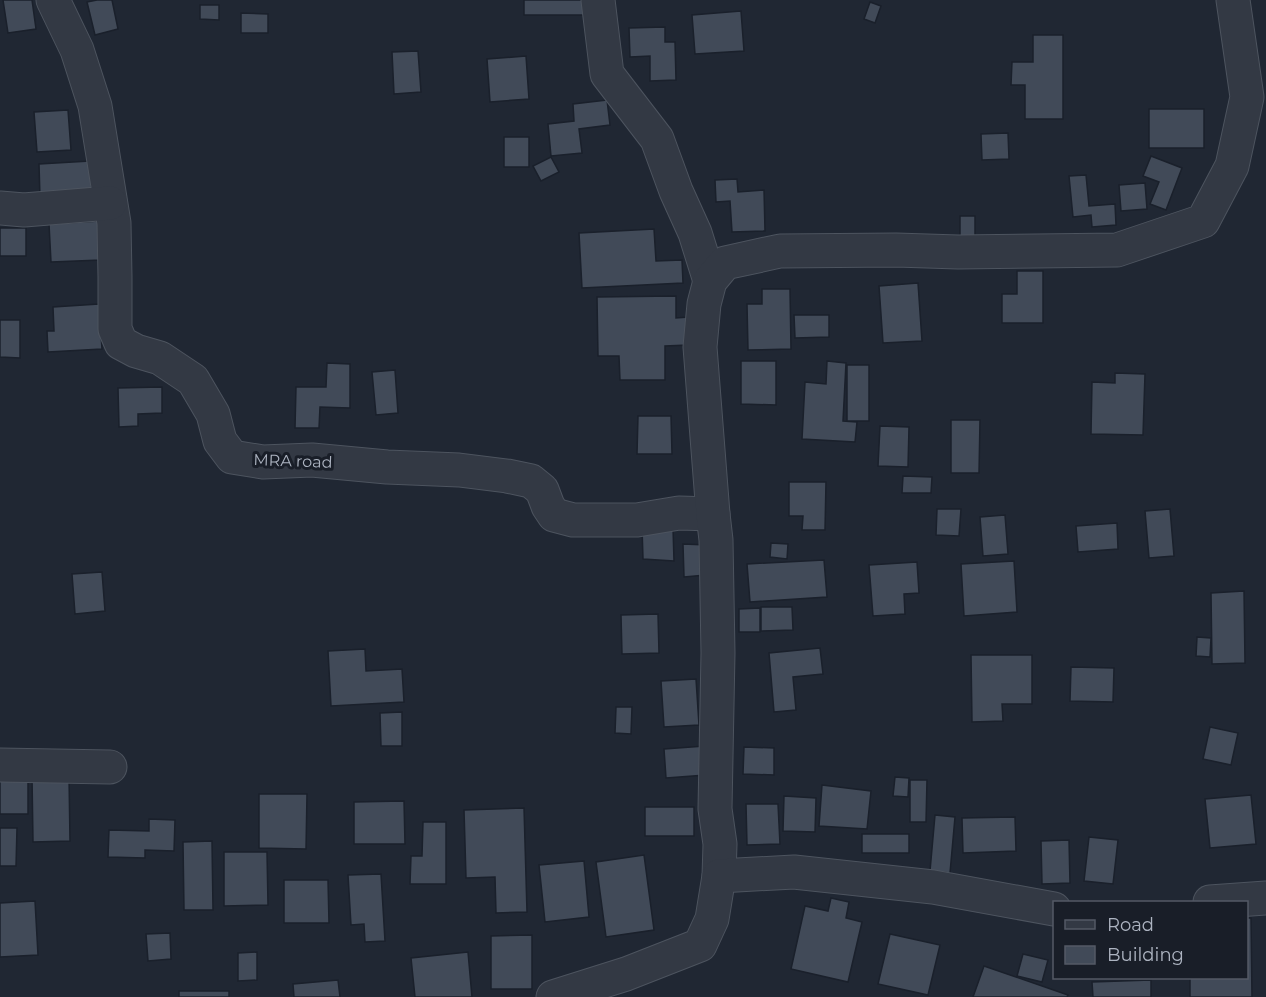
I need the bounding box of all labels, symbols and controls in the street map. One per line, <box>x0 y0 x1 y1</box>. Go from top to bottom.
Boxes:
street label: MRA road <box>253 450 333 472</box>
legend <box>1053 901 1248 979</box>
text: Road <box>1107 914 1154 936</box>
text: Building <box>1107 944 1184 966</box>

